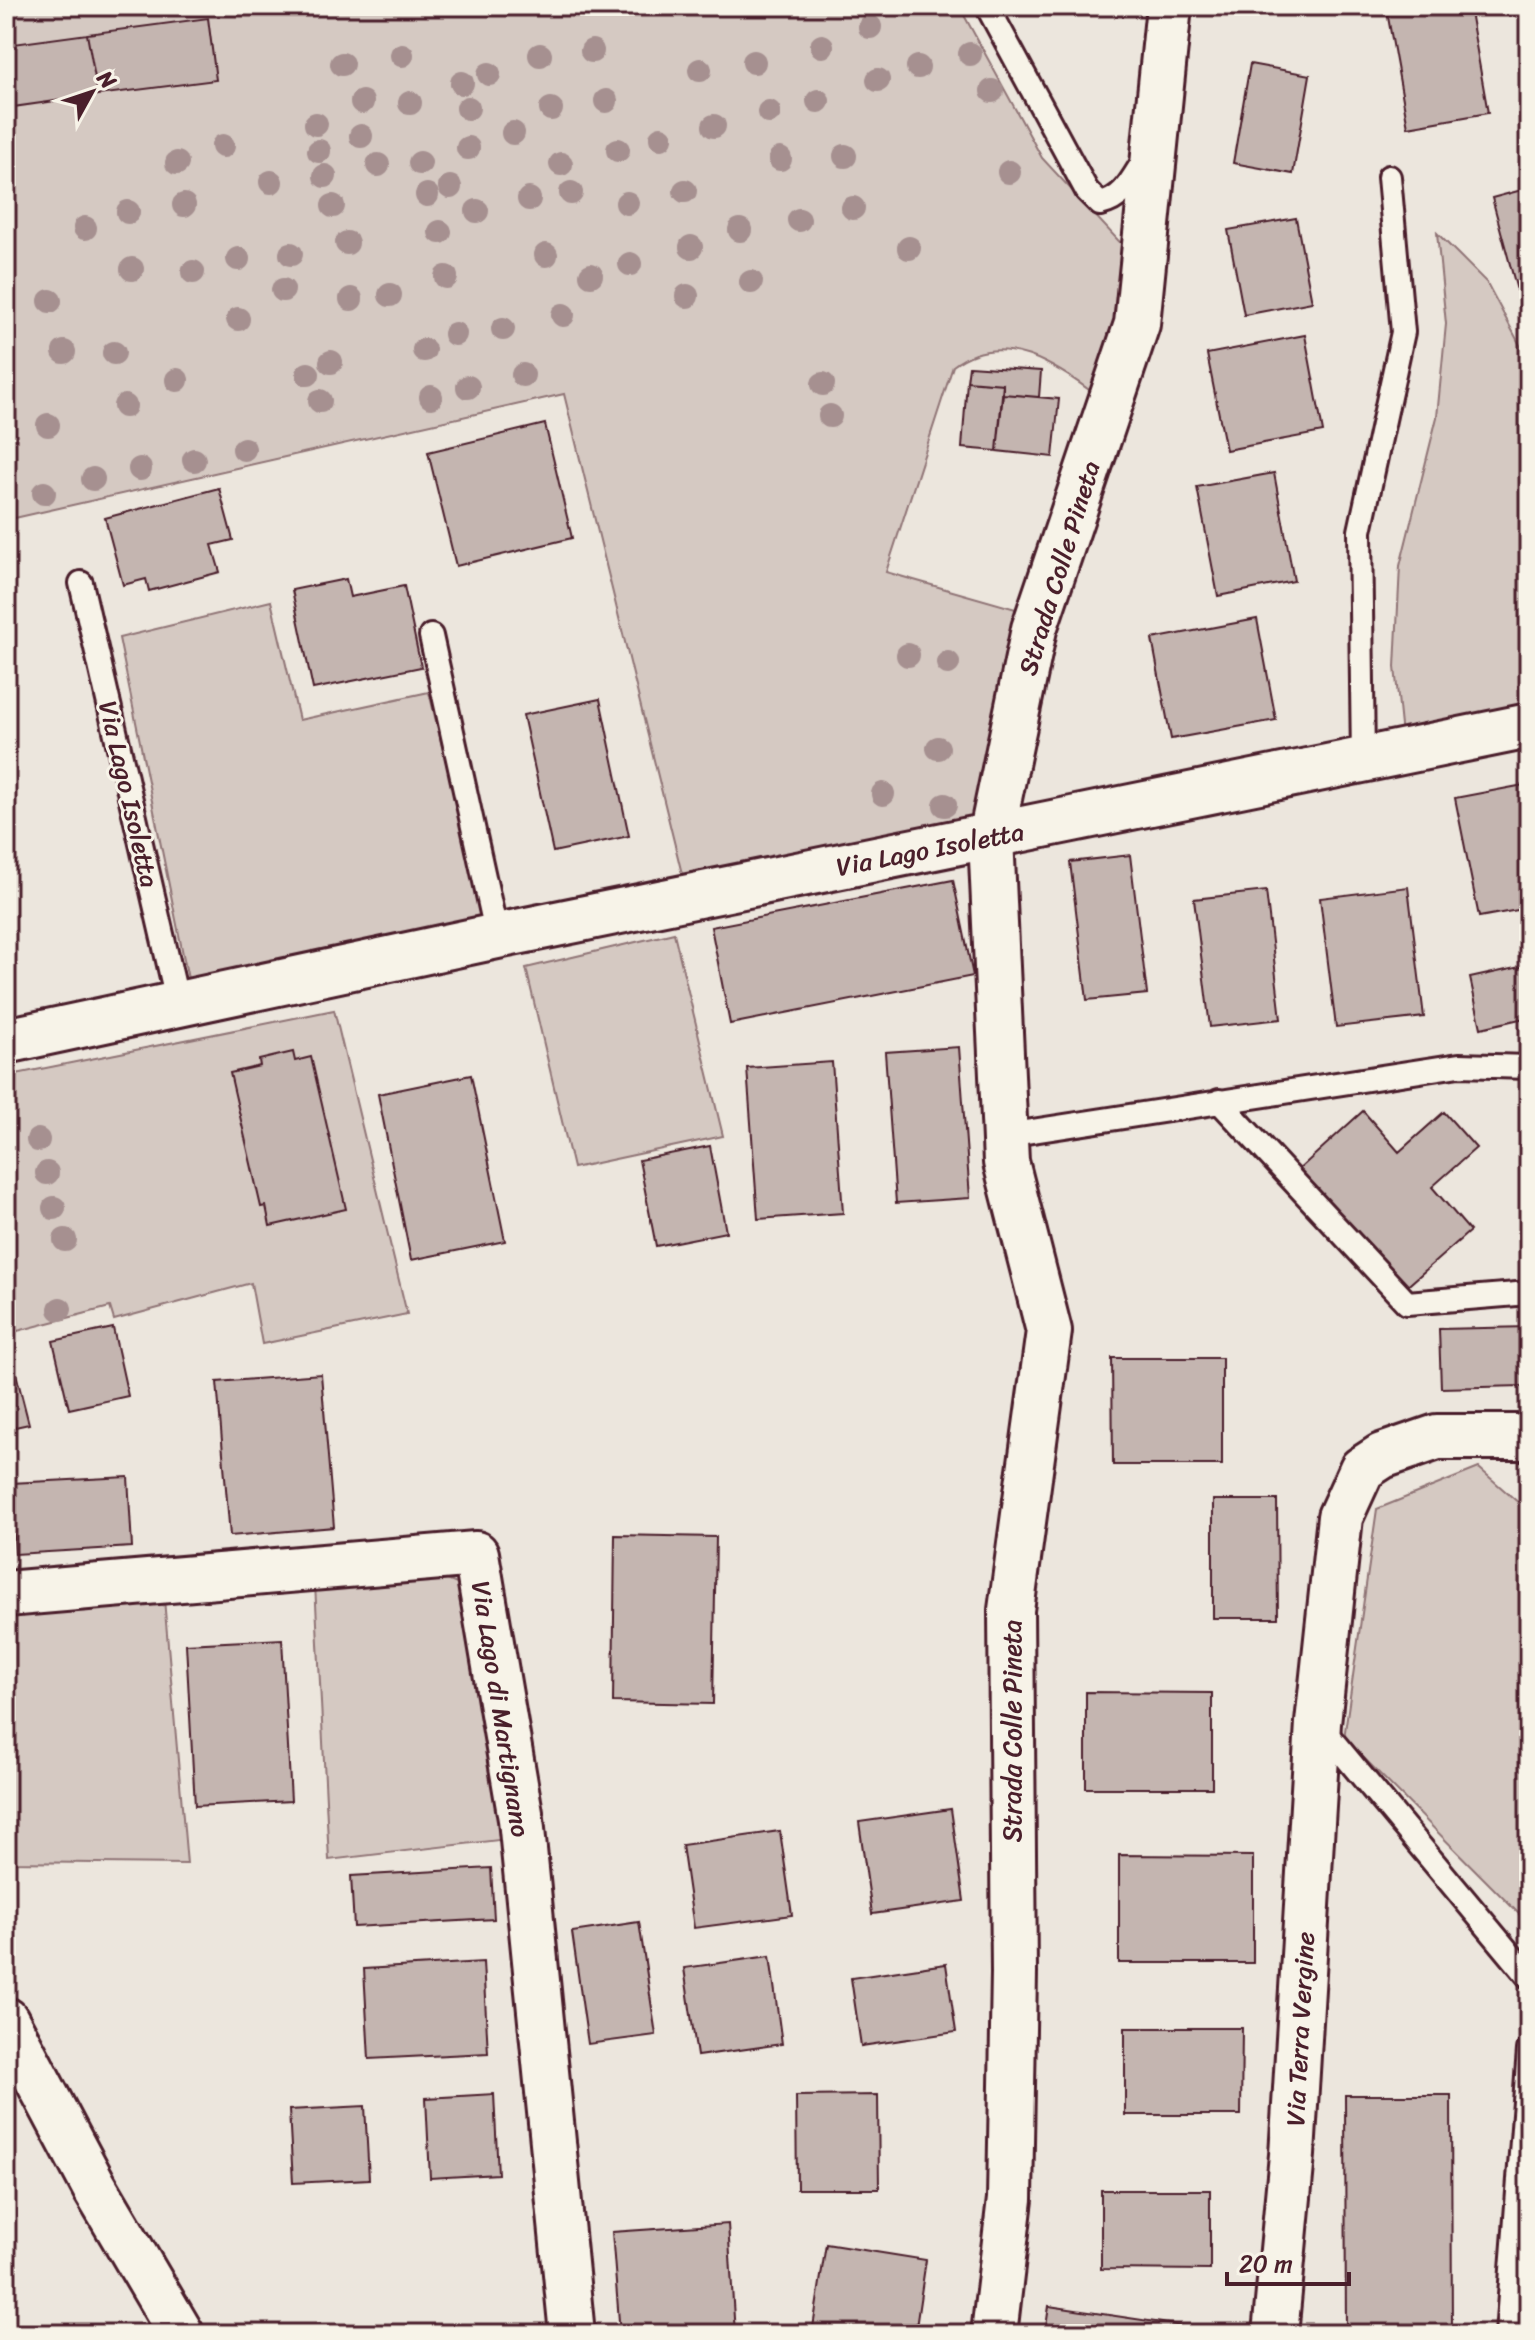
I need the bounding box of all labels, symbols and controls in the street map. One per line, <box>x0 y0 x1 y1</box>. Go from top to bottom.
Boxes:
north arrow <box>52 52 132 132</box>
text: N <box>86 60 127 98</box>
street label: Strada Colle Pineta <box>1004 455 1114 681</box>
street label: Via Lago Isoletta <box>85 696 173 892</box>
street label: Via Lago Isoletta <box>832 808 1028 890</box>
street label: Via Lago di Martignano <box>458 1578 544 1841</box>
street label: Strada Colle Pineta <box>989 1620 1035 1842</box>
street label: Via Terra Vergine <box>1272 1931 1328 2127</box>
scale bar <box>1227 2236 1349 2286</box>
text: 20 m <box>1239 2243 1293 2285</box>

